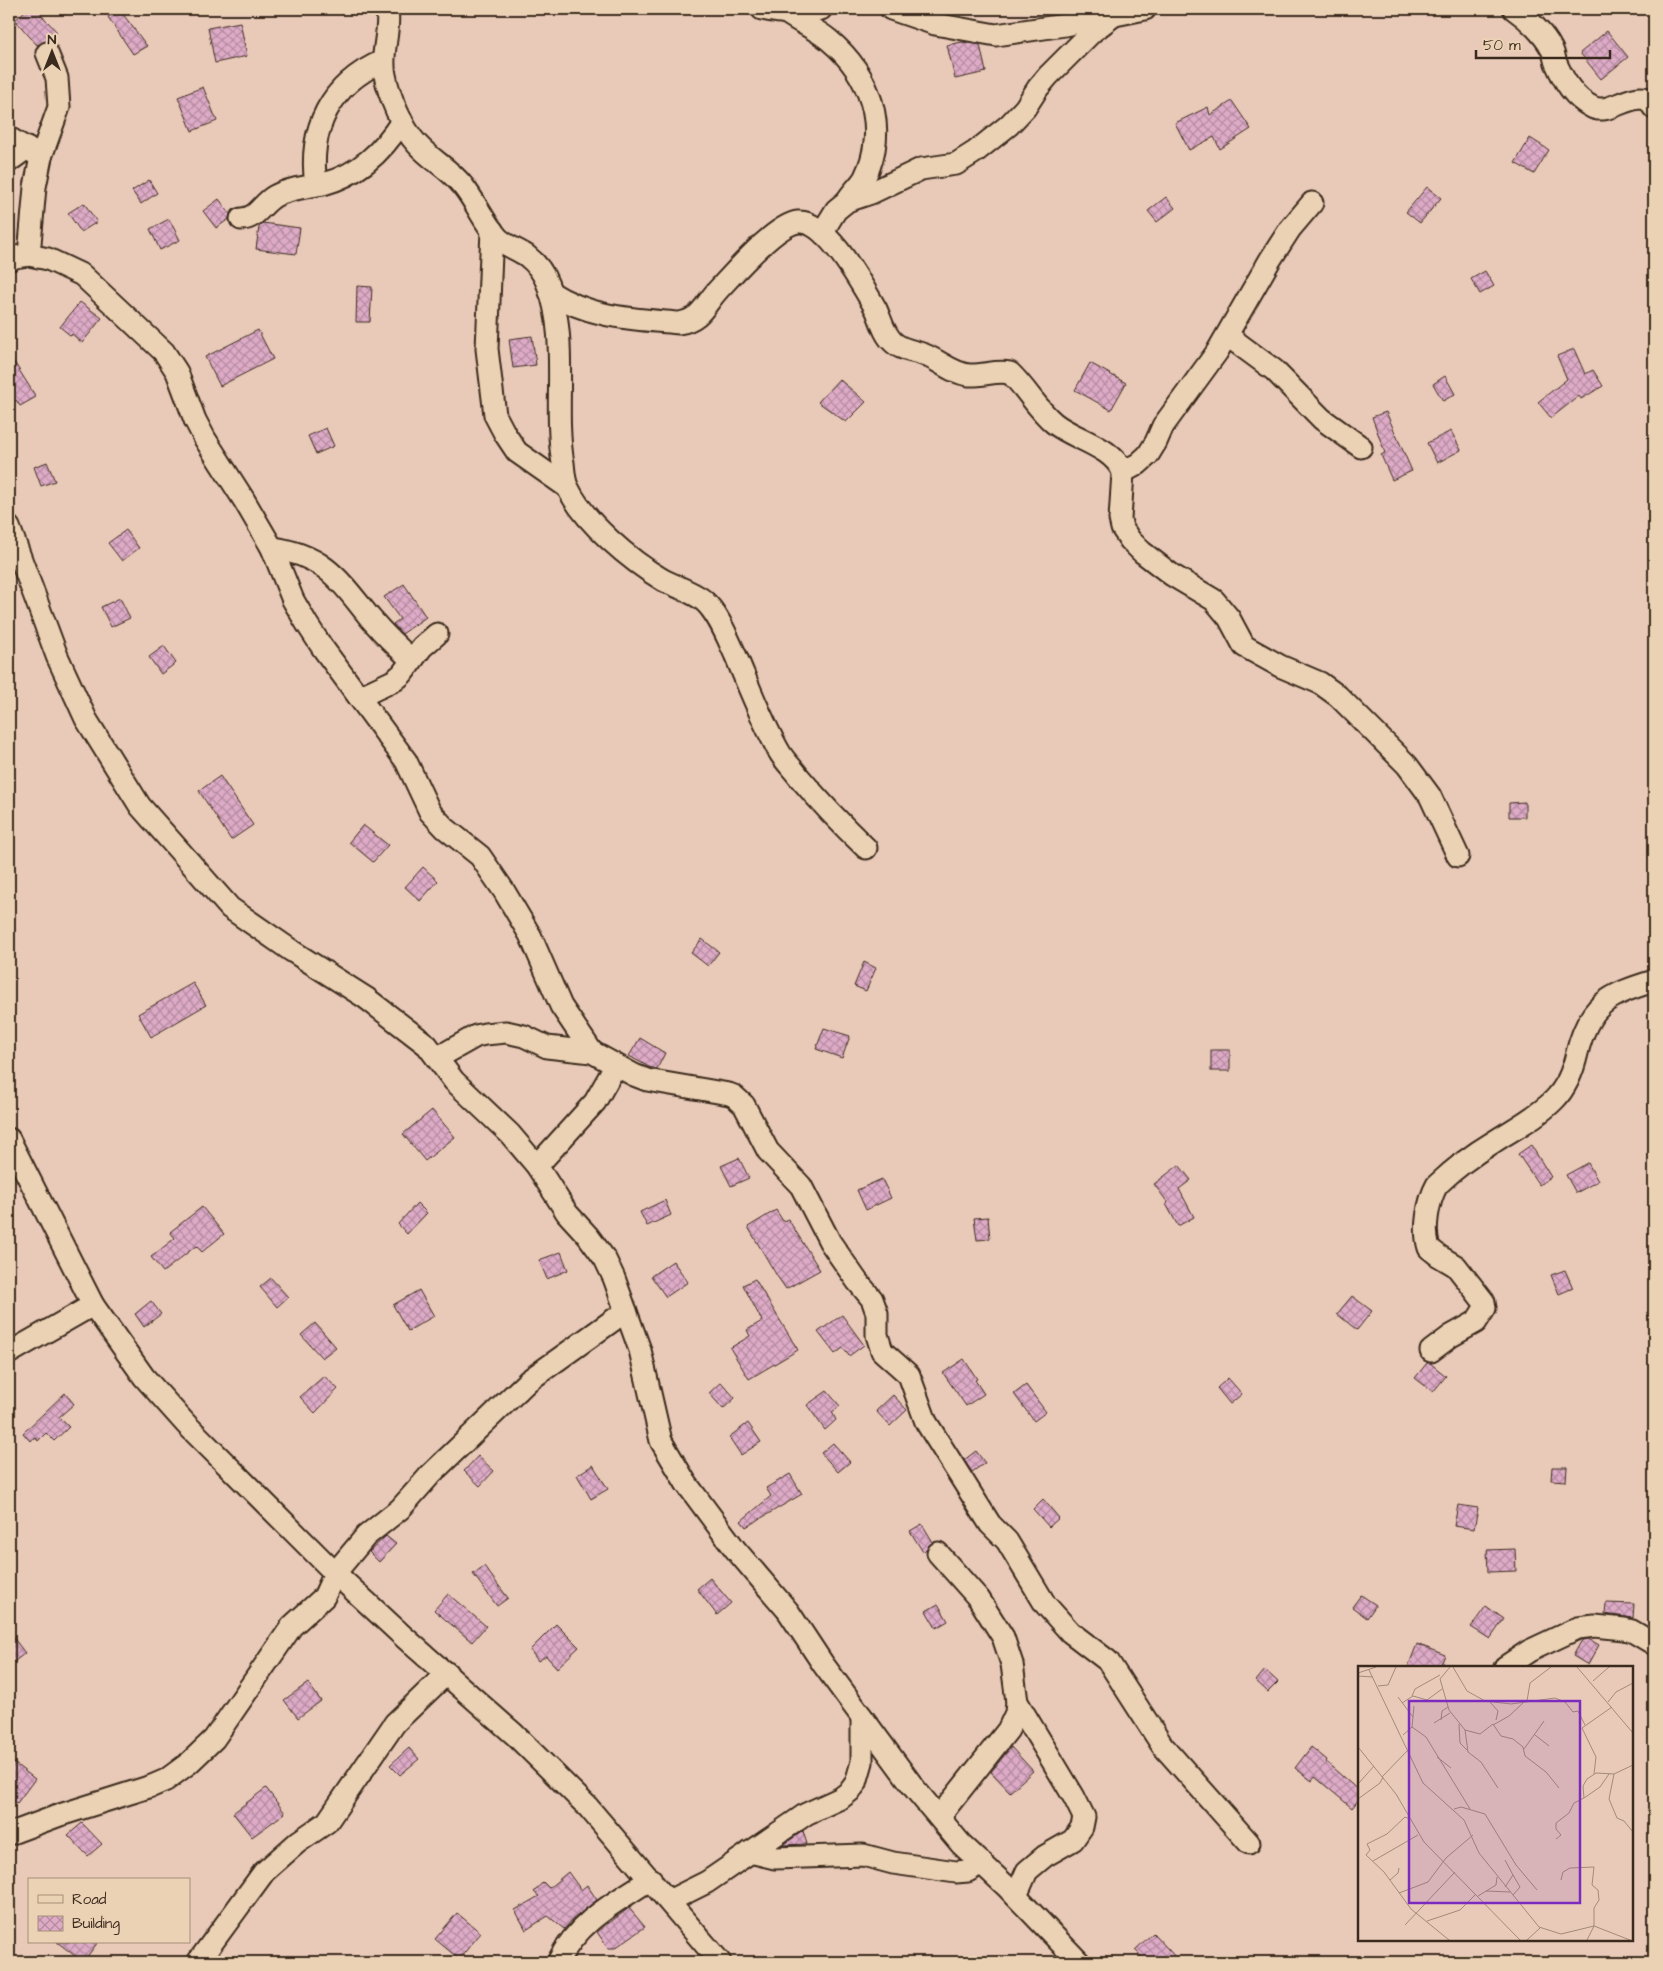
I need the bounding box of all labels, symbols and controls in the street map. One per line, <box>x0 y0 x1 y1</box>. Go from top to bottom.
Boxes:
north arrow <box>28 28 78 78</box>
scale bar <box>1476 28 1609 60</box>
text: N <box>48 30 57 50</box>
text: 50 m <box>1483 35 1521 56</box>
inset map <box>1358 1666 1633 1941</box>
legend <box>28 1878 190 1944</box>
text: Road <box>72 1889 107 1910</box>
text: Building <box>72 1913 120 1935</box>

